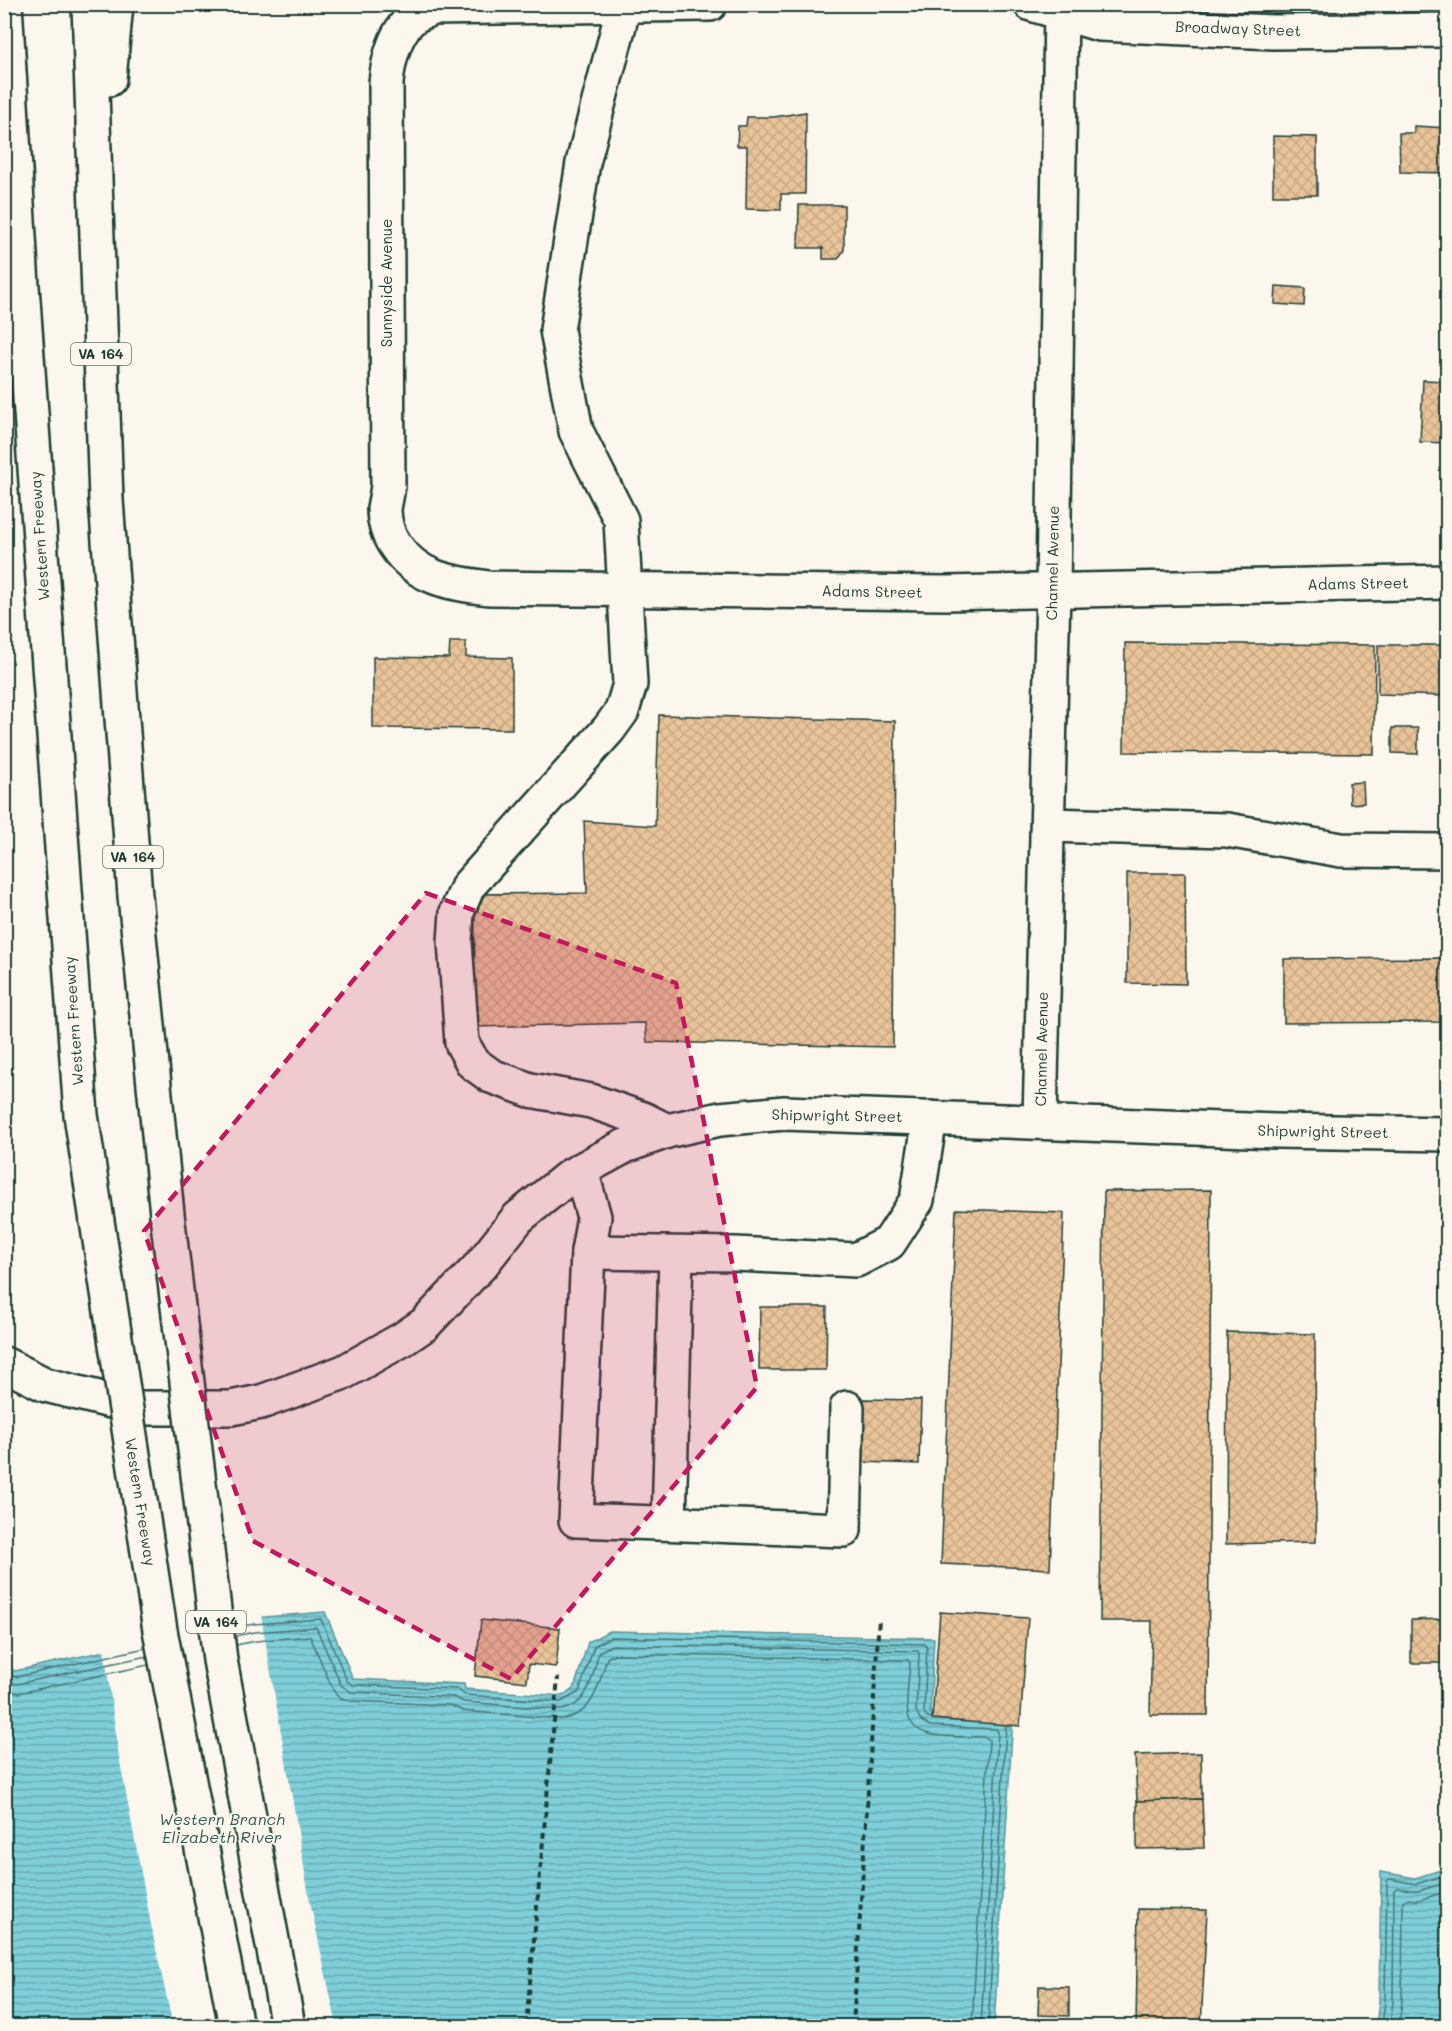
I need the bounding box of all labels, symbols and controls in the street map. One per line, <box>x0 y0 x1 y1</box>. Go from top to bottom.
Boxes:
street label: Broadway Street <box>1175 16 1301 40</box>
street label: Sunnyside Avenue <box>376 219 396 347</box>
road number: VA 164 <box>71 343 131 365</box>
street label: Western Freeway <box>24 471 53 601</box>
street label: Channel Avenue <box>1041 505 1063 621</box>
street label: Adams Street <box>1307 572 1409 594</box>
street label: Adams Street <box>821 580 923 602</box>
road number: VA 164 <box>103 846 163 868</box>
street label: Western Freeway <box>58 956 87 1086</box>
street label: Channel Avenue <box>1030 991 1052 1107</box>
street label: Shipwright Street <box>771 1104 903 1126</box>
street label: Shipwright Street <box>1257 1120 1389 1142</box>
street label: Western Freeway <box>121 1436 161 1568</box>
road number: VA 164 <box>186 1611 246 1633</box>
water label: Western Branch Elizabeth River <box>159 1808 285 1847</box>

